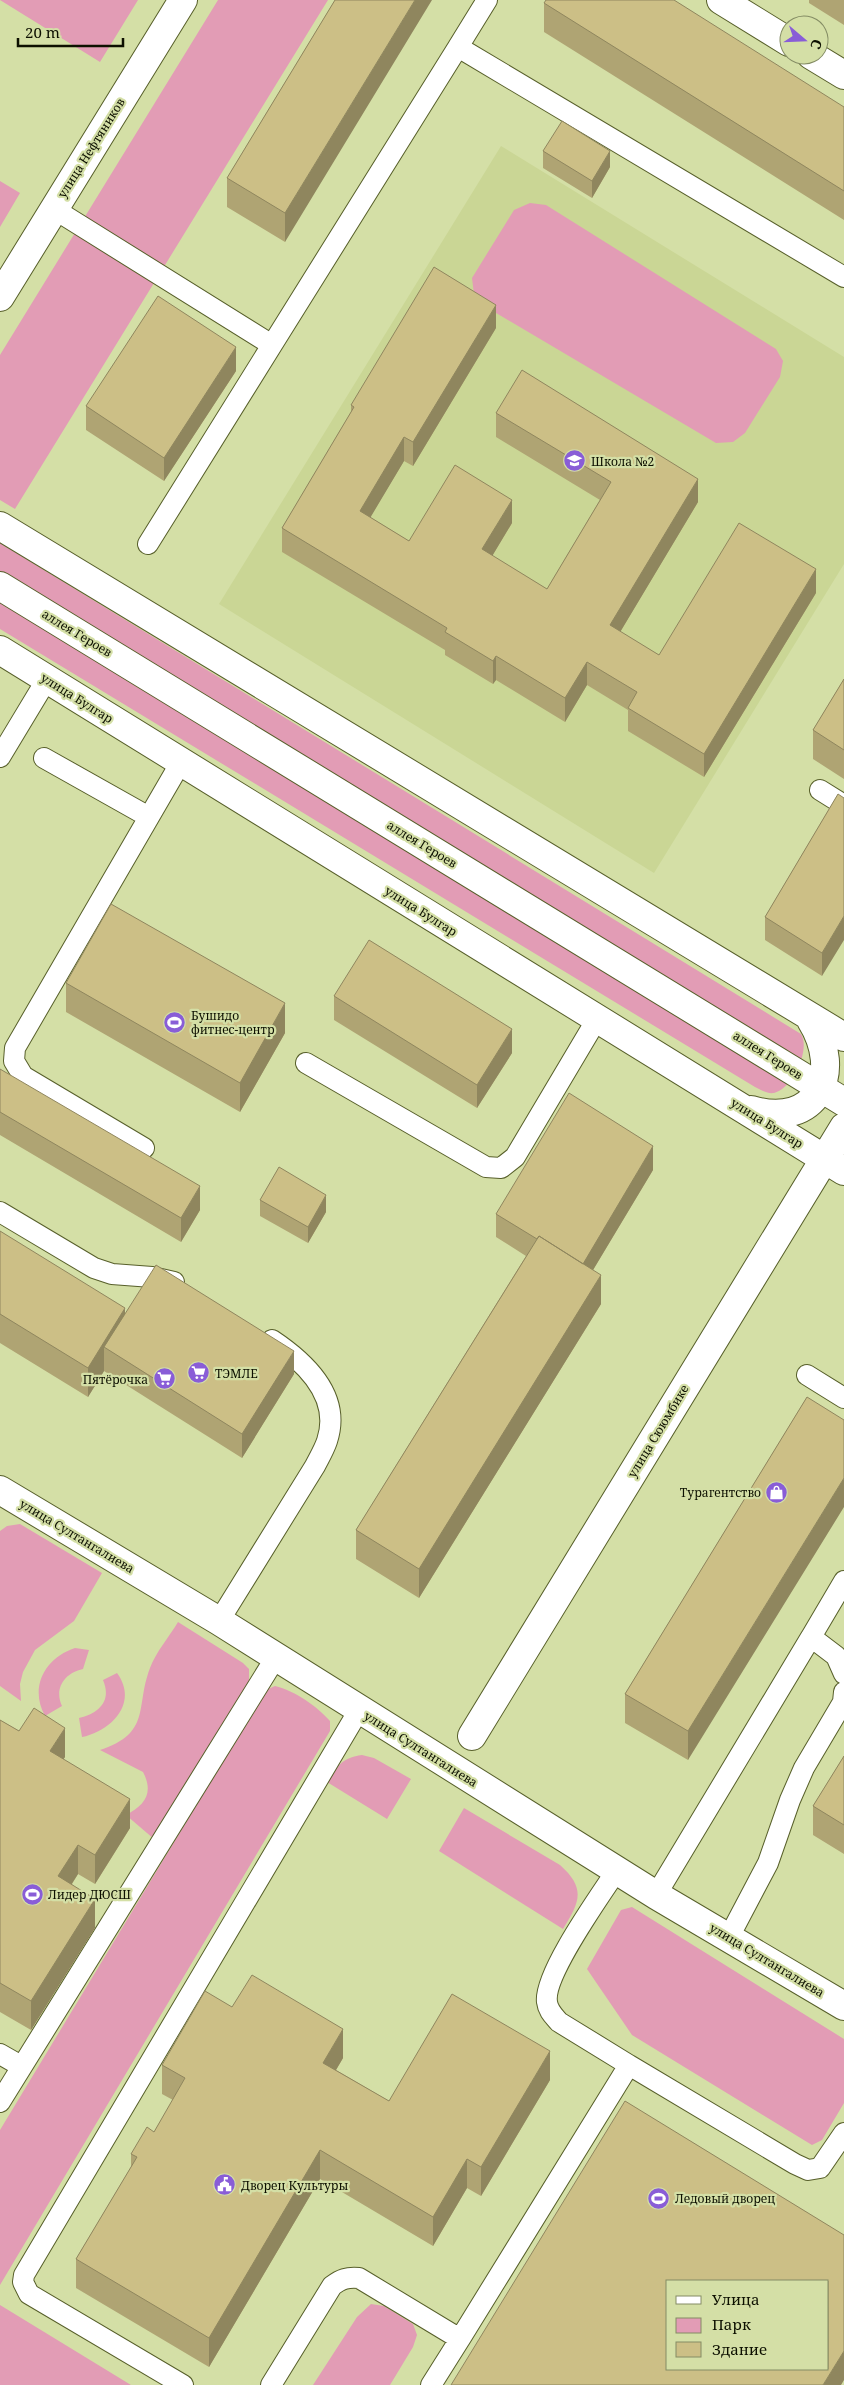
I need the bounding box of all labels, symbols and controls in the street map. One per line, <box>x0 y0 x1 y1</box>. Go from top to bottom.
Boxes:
scale bar <box>18 15 122 47</box>
north arrow <box>779 15 829 65</box>
text: 20 m <box>25 22 60 42</box>
text: С <box>806 37 827 52</box>
street label: улица Нефтяников <box>53 94 129 201</box>
school or university icon: Школа №2 <box>563 449 587 473</box>
place label: Школа №2 <box>591 453 654 470</box>
street label: аллея Героев <box>39 605 115 661</box>
street label: улица Булгар <box>38 669 117 727</box>
street label: аллея Героев <box>384 816 460 872</box>
street label: улица Булгар <box>382 882 461 940</box>
place label: Бушидо фитнес-центр <box>191 1007 275 1038</box>
sports icon: Бушидо фитнес-центр <box>163 1010 187 1034</box>
street label: аллея Героев <box>730 1027 806 1083</box>
street label: улица Булгар <box>728 1094 807 1152</box>
supermarket icon: ТЭМЛЕ <box>187 1361 211 1385</box>
place label: ТЭМЛЕ <box>215 1365 258 1382</box>
supermarket icon: Пятёрочка <box>152 1367 176 1391</box>
place label: Пятёрочка <box>83 1371 148 1388</box>
street label: улица Сююмбике <box>623 1381 693 1481</box>
shop icon: Турагентство <box>765 1480 789 1504</box>
place label: Турагентство <box>680 1484 761 1501</box>
street label: улица Султангалиева <box>17 1495 138 1577</box>
street label: улица Султангалиева <box>361 1707 481 1791</box>
sports icon: Лидер ДЮСШ <box>20 1882 44 1906</box>
place label: Лидер ДЮСШ <box>48 1886 131 1903</box>
street label: улица Султангалиева <box>707 1919 828 2001</box>
public building icon: Дворец Культуры <box>213 2173 237 2197</box>
place label: Дворец Культуры <box>241 2177 348 2194</box>
sports icon: Ледовый дворец <box>647 2186 671 2210</box>
place label: Ледовый дворец <box>675 2190 775 2207</box>
legend <box>666 2280 829 2370</box>
text: Улица <box>712 2289 760 2309</box>
text: Парк <box>712 2314 751 2334</box>
text: Здание <box>712 2339 767 2359</box>

